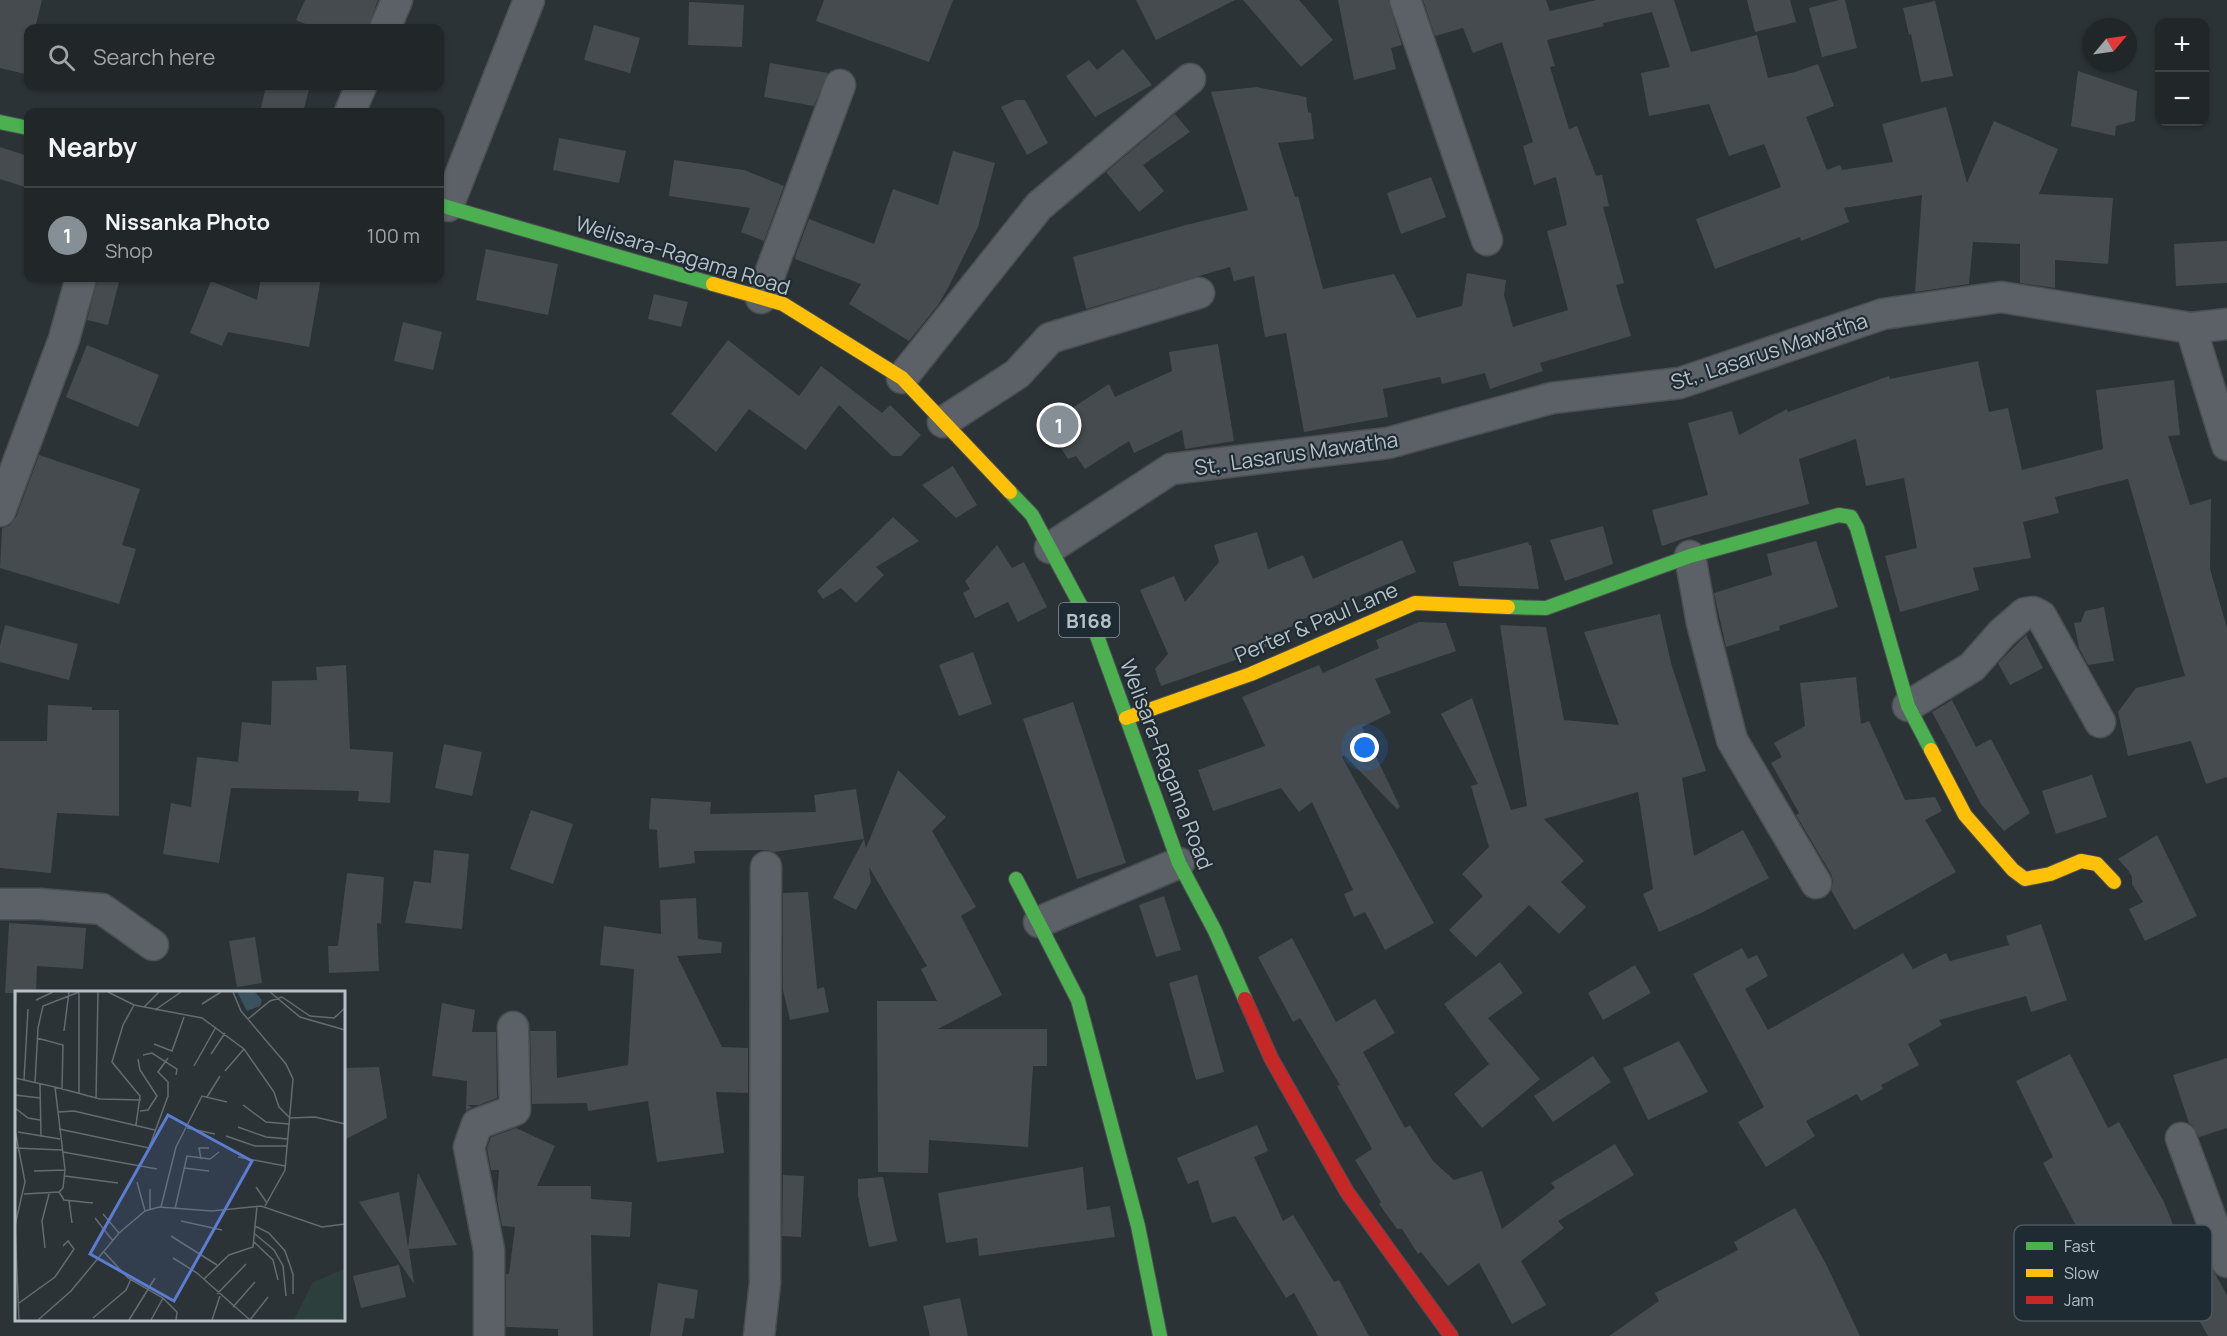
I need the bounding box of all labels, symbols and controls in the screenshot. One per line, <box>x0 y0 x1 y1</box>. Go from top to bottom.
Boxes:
north arrow <box>2083 18 2137 72</box>
map controls <box>2155 18 2209 126</box>
button: + <box>2155 18 2209 72</box>
search box <box>24 24 444 90</box>
icon: search <box>45 41 78 74</box>
text: Search here <box>93 42 215 72</box>
button: − <box>2155 72 2209 126</box>
text: Nearby <box>48 129 137 165</box>
text: Nissanka Photo <box>105 207 270 237</box>
street label: Welisara-Ragama Road <box>572 209 794 301</box>
text: 1 <box>63 222 72 249</box>
text: 100 m <box>367 222 420 249</box>
text: Shop <box>105 237 153 264</box>
street label: St,. Lasarus Mawatha <box>1667 306 1871 396</box>
pin: 1 <box>1040 402 1078 448</box>
street label: St,. Lasarus Mawatha <box>1192 425 1400 481</box>
street label: Perter & Paul Lane <box>1230 575 1402 669</box>
road number: B168 <box>1059 603 1119 637</box>
street label: Welisara-Ragama Road <box>1114 655 1220 873</box>
your location <box>1350 733 1379 762</box>
inset map <box>15 991 345 1321</box>
legend <box>2014 1225 2212 1321</box>
text: Fast <box>2064 1235 2095 1257</box>
text: Slow <box>2064 1262 2099 1284</box>
text: Jam <box>2064 1289 2094 1311</box>

